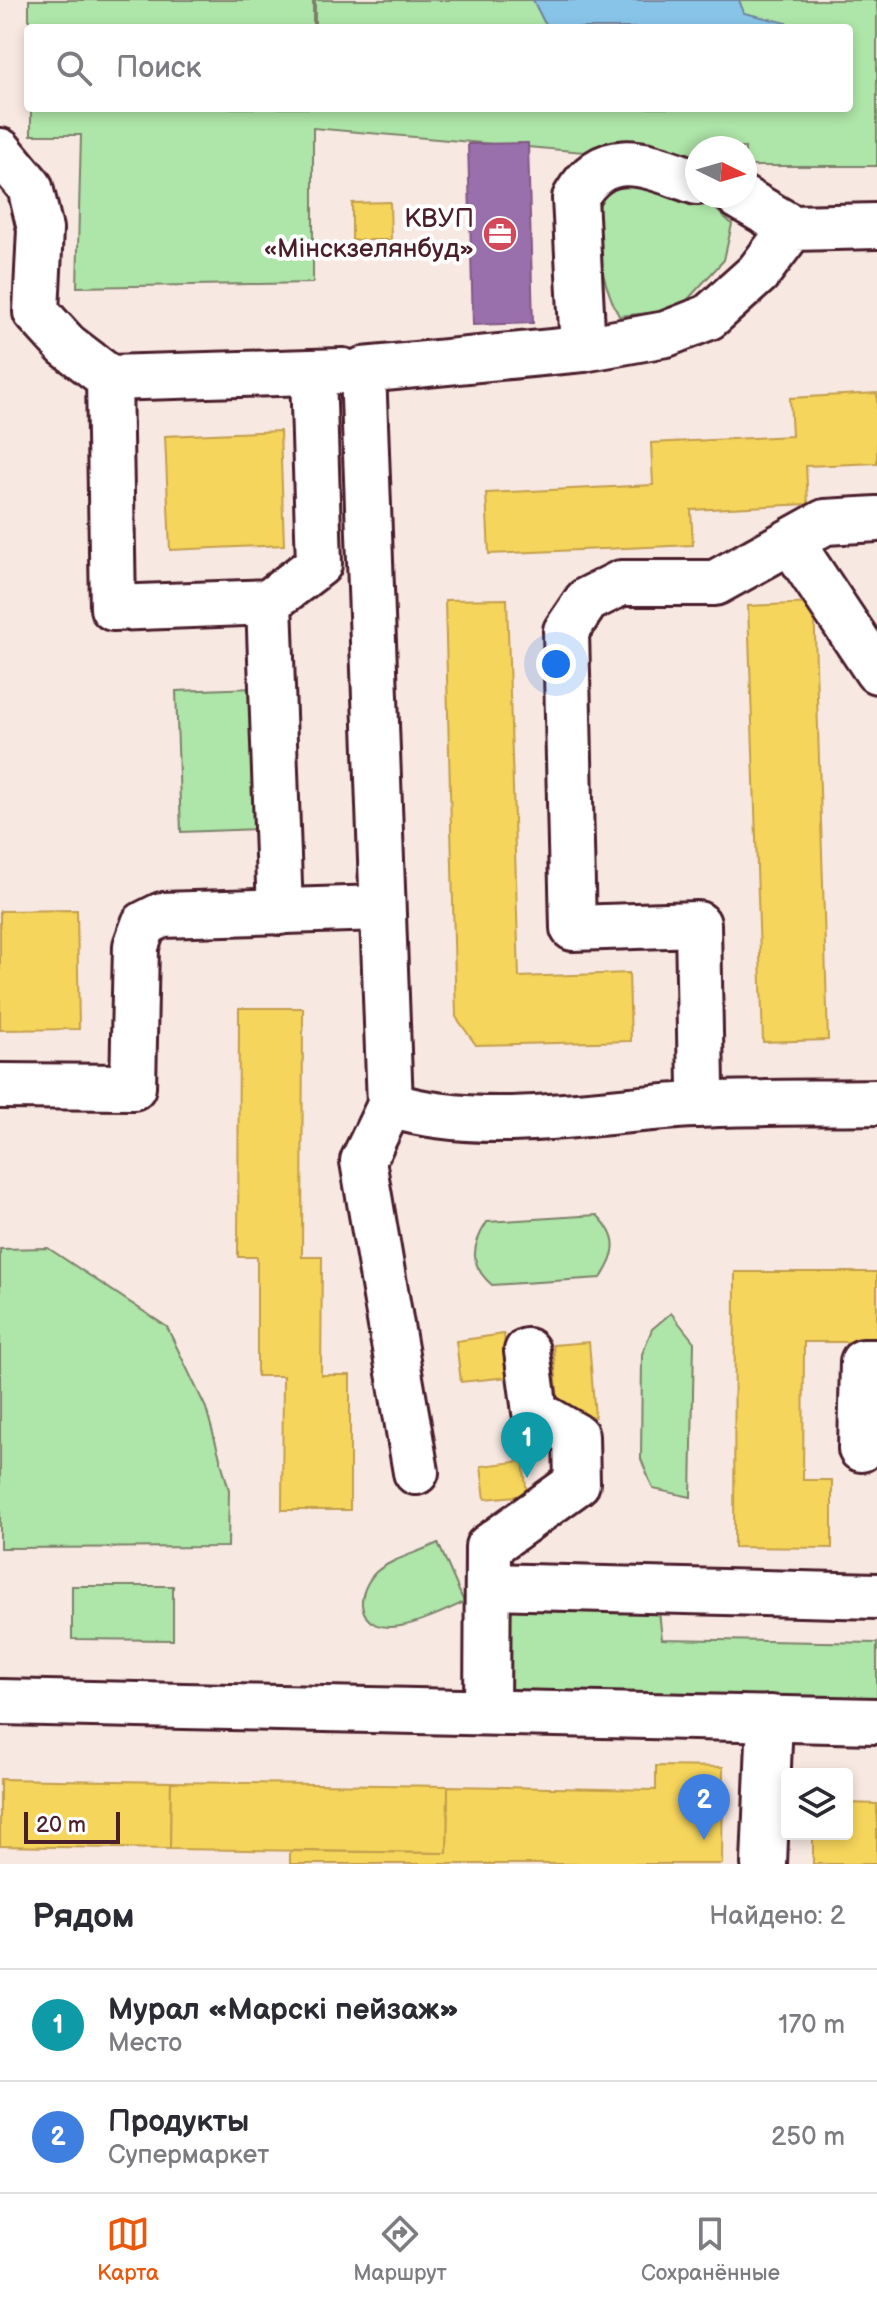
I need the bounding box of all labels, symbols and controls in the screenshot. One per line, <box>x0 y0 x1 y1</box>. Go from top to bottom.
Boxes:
search box <box>24 24 853 112</box>
icon: search <box>52 46 96 90</box>
text: Поиск <box>116 50 202 86</box>
north arrow <box>685 136 757 208</box>
place label: КВУП «Мінскзелянбуд» <box>263 204 474 265</box>
office icon: КВУП «Мінскзелянбуд» <box>481 215 519 253</box>
your location <box>536 644 576 684</box>
pin: 1 <box>501 1412 553 1478</box>
map controls <box>781 1768 853 1840</box>
button: layers <box>781 1768 853 1840</box>
pin: 2 <box>678 1774 730 1840</box>
scale bar <box>24 1808 120 1844</box>
text: 20 m <box>36 1812 86 1839</box>
text: Рядом <box>32 1896 134 1937</box>
text: Найдено: 2 <box>709 1901 845 1932</box>
text: Мурал «Марскі пейзаж» <box>108 1992 459 2028</box>
text: 1 <box>53 2010 63 2041</box>
text: 170 m <box>778 2010 845 2041</box>
text: Место <box>108 2028 182 2059</box>
text: Продукты <box>108 2104 249 2140</box>
text: 2 <box>50 2122 66 2153</box>
text: 250 m <box>771 2122 845 2153</box>
text: Супермаркет <box>108 2140 269 2171</box>
tab: Карта <box>97 2212 159 2287</box>
tab: Маршрут <box>353 2212 447 2287</box>
tab: Сохранённые <box>641 2212 780 2287</box>

